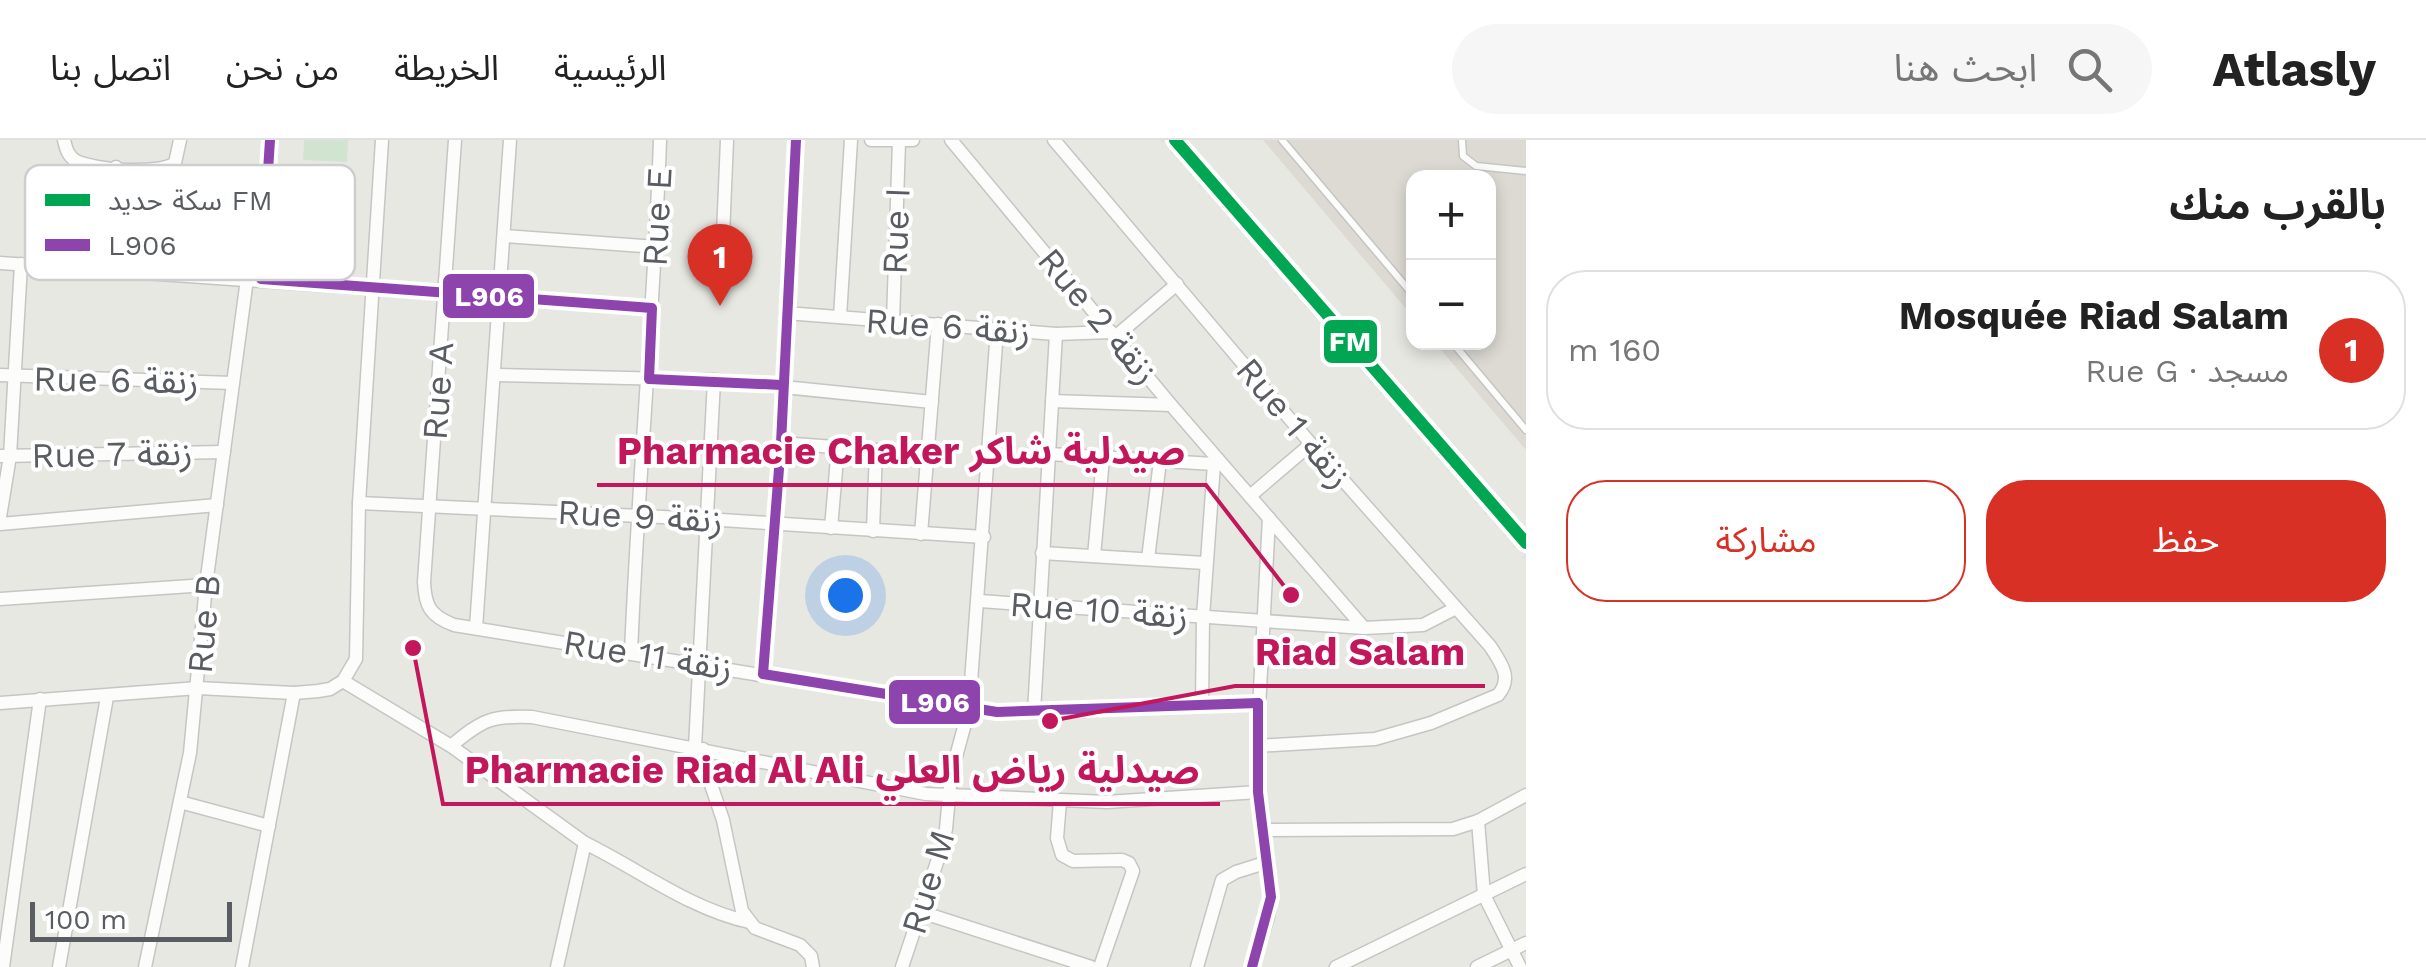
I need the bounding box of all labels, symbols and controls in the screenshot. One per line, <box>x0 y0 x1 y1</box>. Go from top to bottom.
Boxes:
search box <box>1452 24 2152 114</box>
text: Atlasly <box>2212 41 2376 98</box>
icon: search <box>2062 42 2117 97</box>
text: ابحث هنا <box>1894 46 2037 90</box>
text: اتصل بنا <box>50 47 171 89</box>
text: من نحن <box>226 47 339 89</box>
text: الخريطة <box>394 47 499 89</box>
text: الرئيسية <box>554 47 667 89</box>
legend <box>25 165 355 280</box>
street label: Rue E <box>633 166 681 268</box>
map controls <box>1406 170 1496 350</box>
button: + <box>1406 170 1496 260</box>
text: بالقرب منك <box>2169 180 2386 229</box>
text: سكة حديد FM <box>108 184 273 217</box>
street label: Rue I <box>873 187 919 275</box>
pin: 1 <box>688 224 752 306</box>
text: L906 <box>108 229 176 262</box>
street label: Rue 2 زنقة <box>1029 239 1167 393</box>
button: − <box>1406 260 1496 350</box>
line badge: L906 <box>441 272 536 320</box>
text: L906 <box>454 280 524 313</box>
text: Mosquée Riad Salam <box>1899 294 2289 338</box>
street label: Rue 6 زنقة <box>864 299 1032 353</box>
line badge: FM <box>1322 318 1379 365</box>
text: FM <box>1329 325 1371 358</box>
text: 160 m <box>1568 331 1661 369</box>
text: 1 <box>2345 331 2358 369</box>
street label: Rue A <box>414 340 462 442</box>
street label: Rue 1 زنقة <box>1227 349 1361 497</box>
text: مسجد · Rue G <box>2085 352 2289 390</box>
street label: Rue 6 زنقة <box>33 358 199 402</box>
callout: Pharmacie Chaker صيدلية شاكر <box>597 417 1206 485</box>
text: Pharmacie Chaker صيدلية شاكر <box>617 429 1185 473</box>
street label: Rue 7 زنقة <box>31 432 193 476</box>
button: مشاركة <box>1566 480 1966 602</box>
button: حفظ <box>1986 480 2386 602</box>
street label: Rue 9 زنقة <box>556 491 724 541</box>
your location <box>820 570 871 621</box>
street label: Rue B <box>179 573 229 675</box>
street label: Rue 10 زنقة <box>1008 583 1190 637</box>
callout: Riad Salam <box>1235 618 1485 686</box>
street label: Rue 11 زنقة <box>560 621 736 689</box>
text: Riad Salam <box>1255 630 1465 674</box>
line badge: L906 <box>887 678 982 726</box>
text: L906 <box>900 686 970 719</box>
callout: Pharmacie Riad Al Ali صيدلية رياض العلي <box>443 736 1220 804</box>
text: Pharmacie Riad Al Ali صيدلية رياض العلي <box>464 748 1200 801</box>
street label: Rue M <box>892 825 964 939</box>
scale bar <box>30 897 232 942</box>
text: 100 m <box>45 903 127 936</box>

